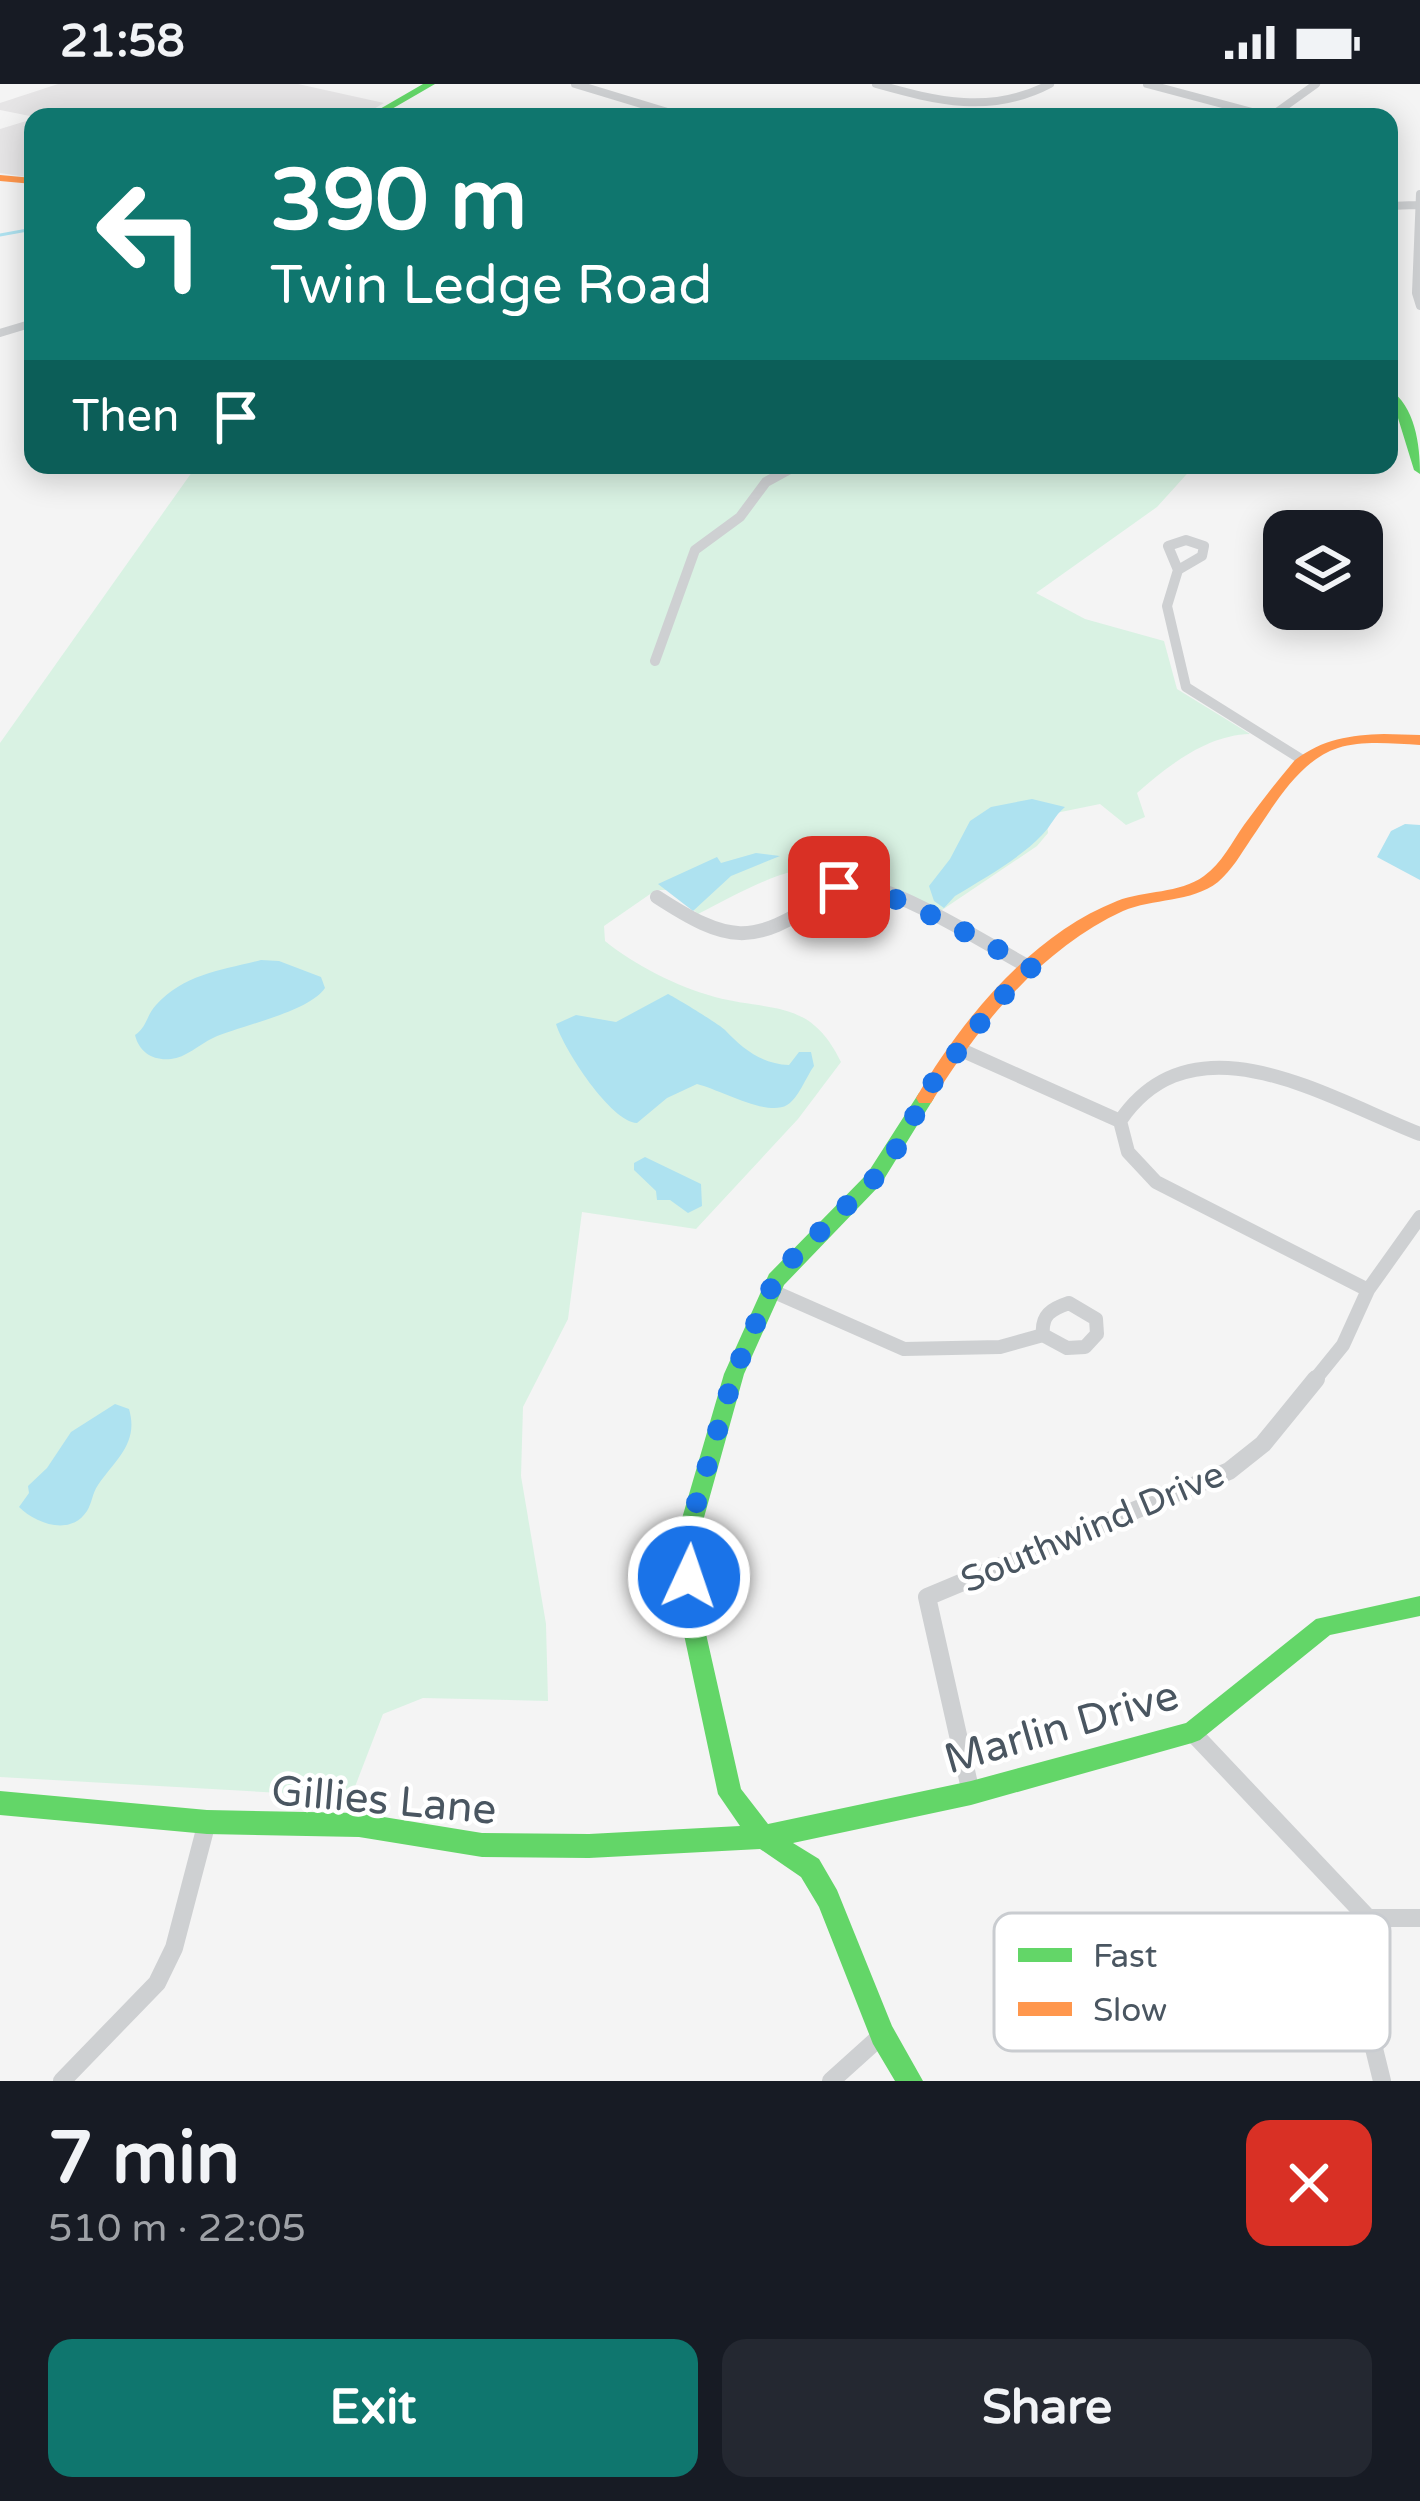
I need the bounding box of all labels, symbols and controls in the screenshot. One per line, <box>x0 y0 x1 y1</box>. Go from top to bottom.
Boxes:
text: 21:58 <box>60 15 185 69</box>
text: 390 m <box>270 151 527 252</box>
icon: left <box>72 156 228 312</box>
text: Twin Ledge Road <box>270 253 712 318</box>
icon: arrive <box>203 384 269 450</box>
text: Then <box>72 390 179 444</box>
map controls <box>1263 510 1383 630</box>
button: layers <box>1263 510 1383 630</box>
pin <box>788 836 890 938</box>
icon: arrive <box>806 854 872 920</box>
street label: Southwind Drive <box>955 1453 1231 1602</box>
position arrow <box>626 1514 752 1640</box>
street label: Marlin Drive <box>938 1670 1184 1785</box>
street label: Gillies Lane <box>269 1765 498 1836</box>
legend <box>994 1913 1390 2051</box>
text: Fast <box>1093 1937 1157 1976</box>
text: Slow <box>1093 1991 1167 2030</box>
text: 7 min <box>48 2116 240 2203</box>
button: close <box>1246 2120 1372 2246</box>
text: 510 m · 22:05 <box>48 2205 306 2252</box>
button: Exit <box>48 2339 698 2477</box>
button: Share <box>722 2339 1372 2477</box>

